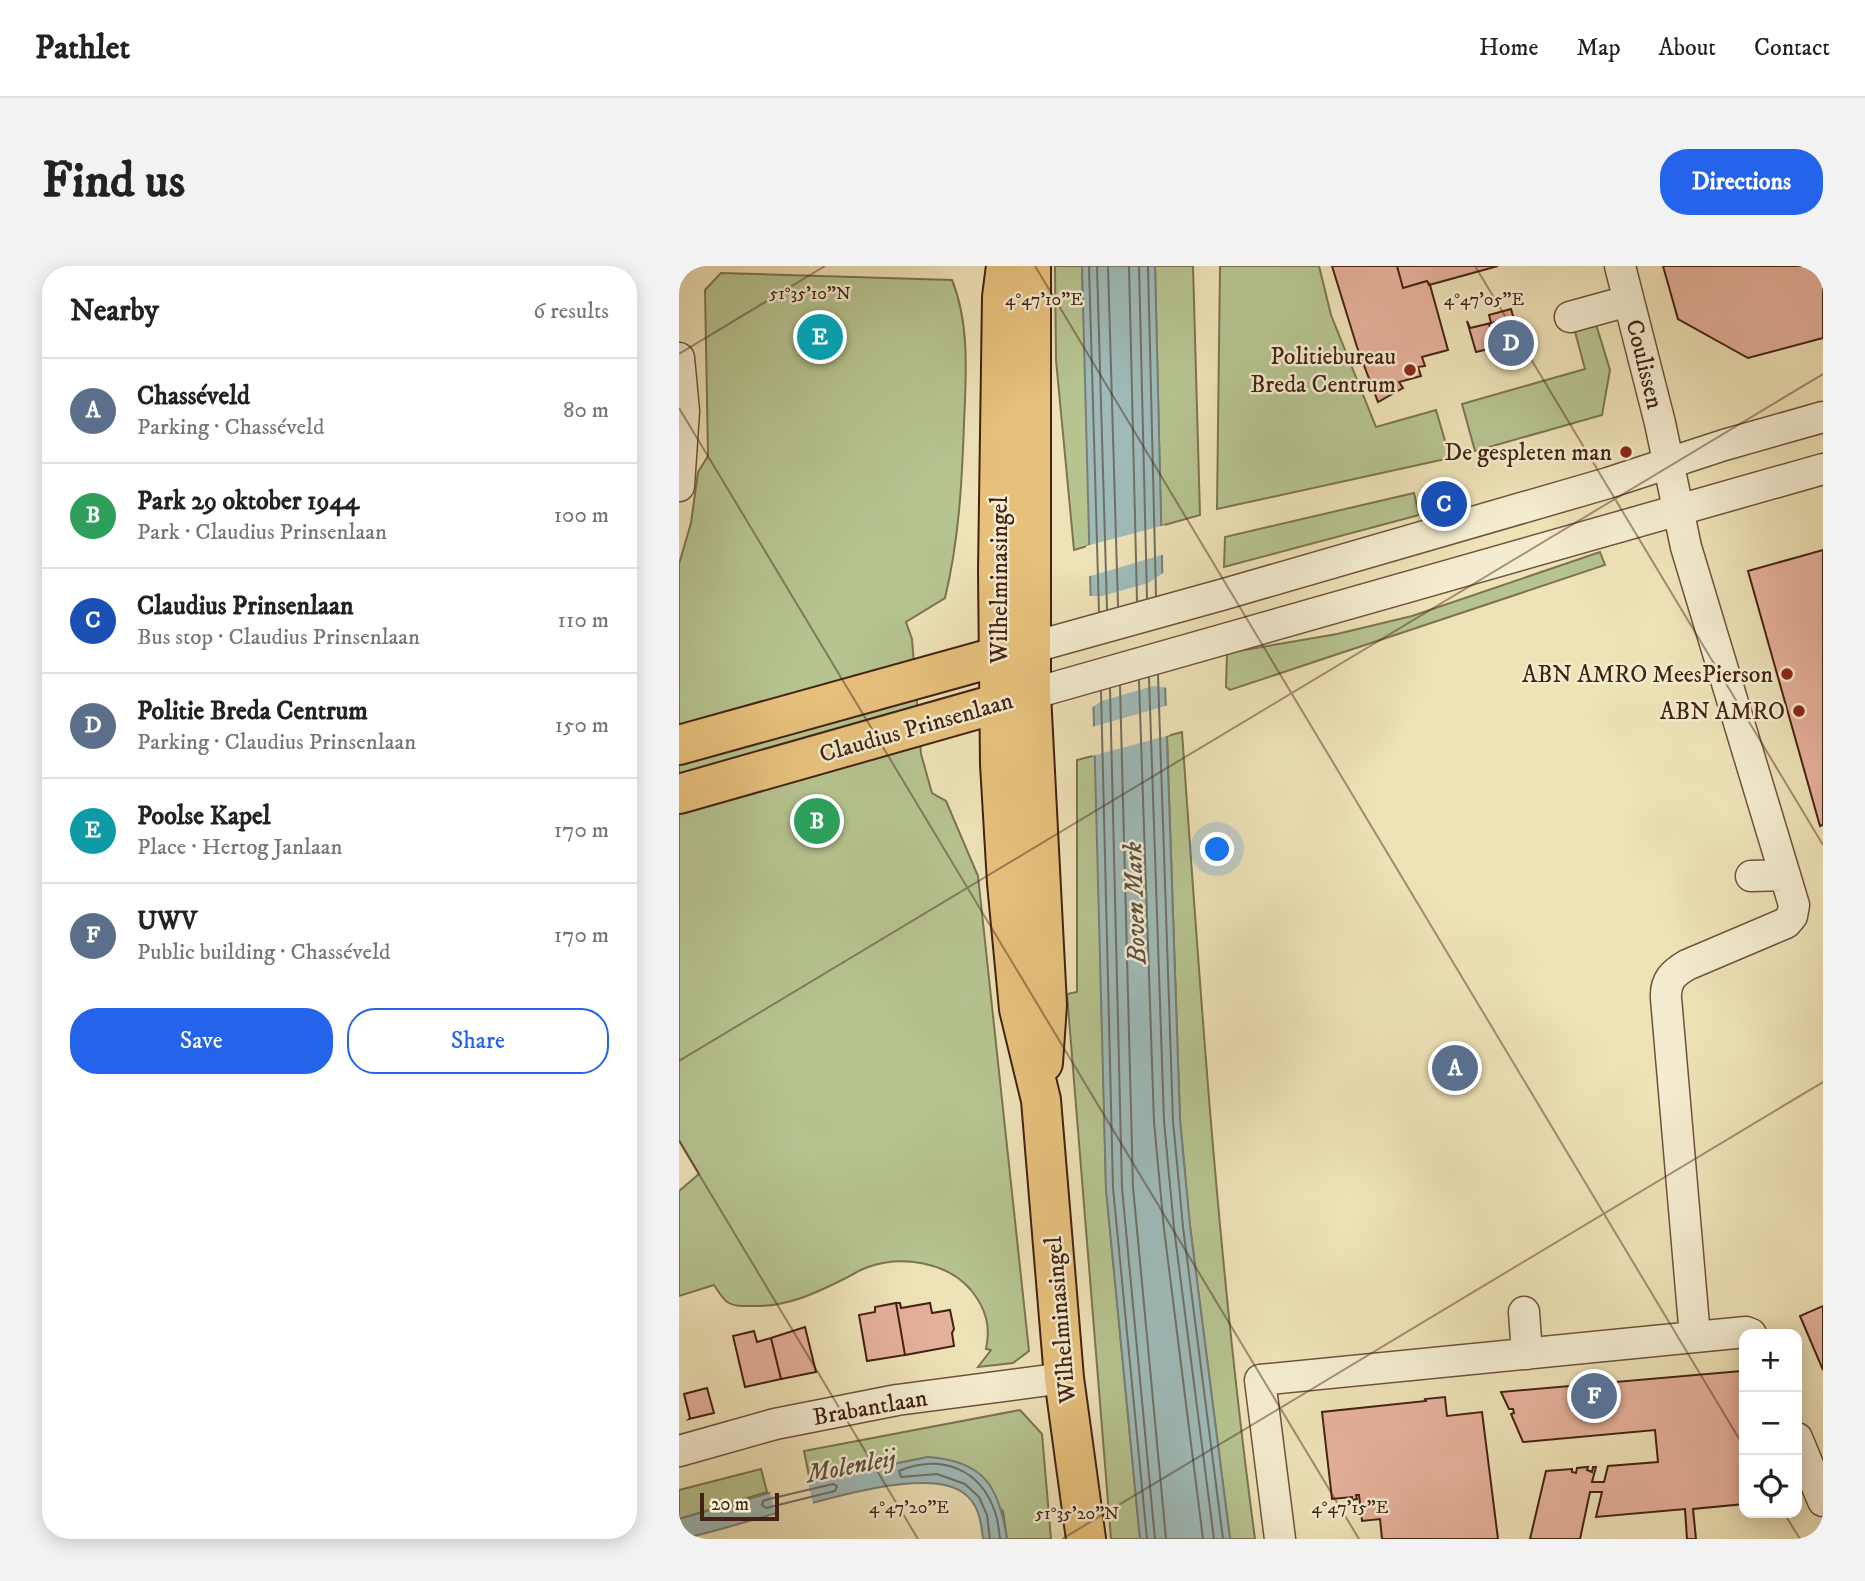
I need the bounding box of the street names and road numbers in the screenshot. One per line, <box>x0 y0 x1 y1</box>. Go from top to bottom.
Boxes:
street label: Coulissen <box>1618 316 1670 413</box>
street label: Wilhelminasingel <box>985 495 1015 665</box>
street label: Claudius Prinsenlaan <box>816 686 1017 770</box>
street label: Wilhelminasingel <box>1039 1234 1083 1406</box>
street label: Brabantlaan <box>811 1383 930 1433</box>

